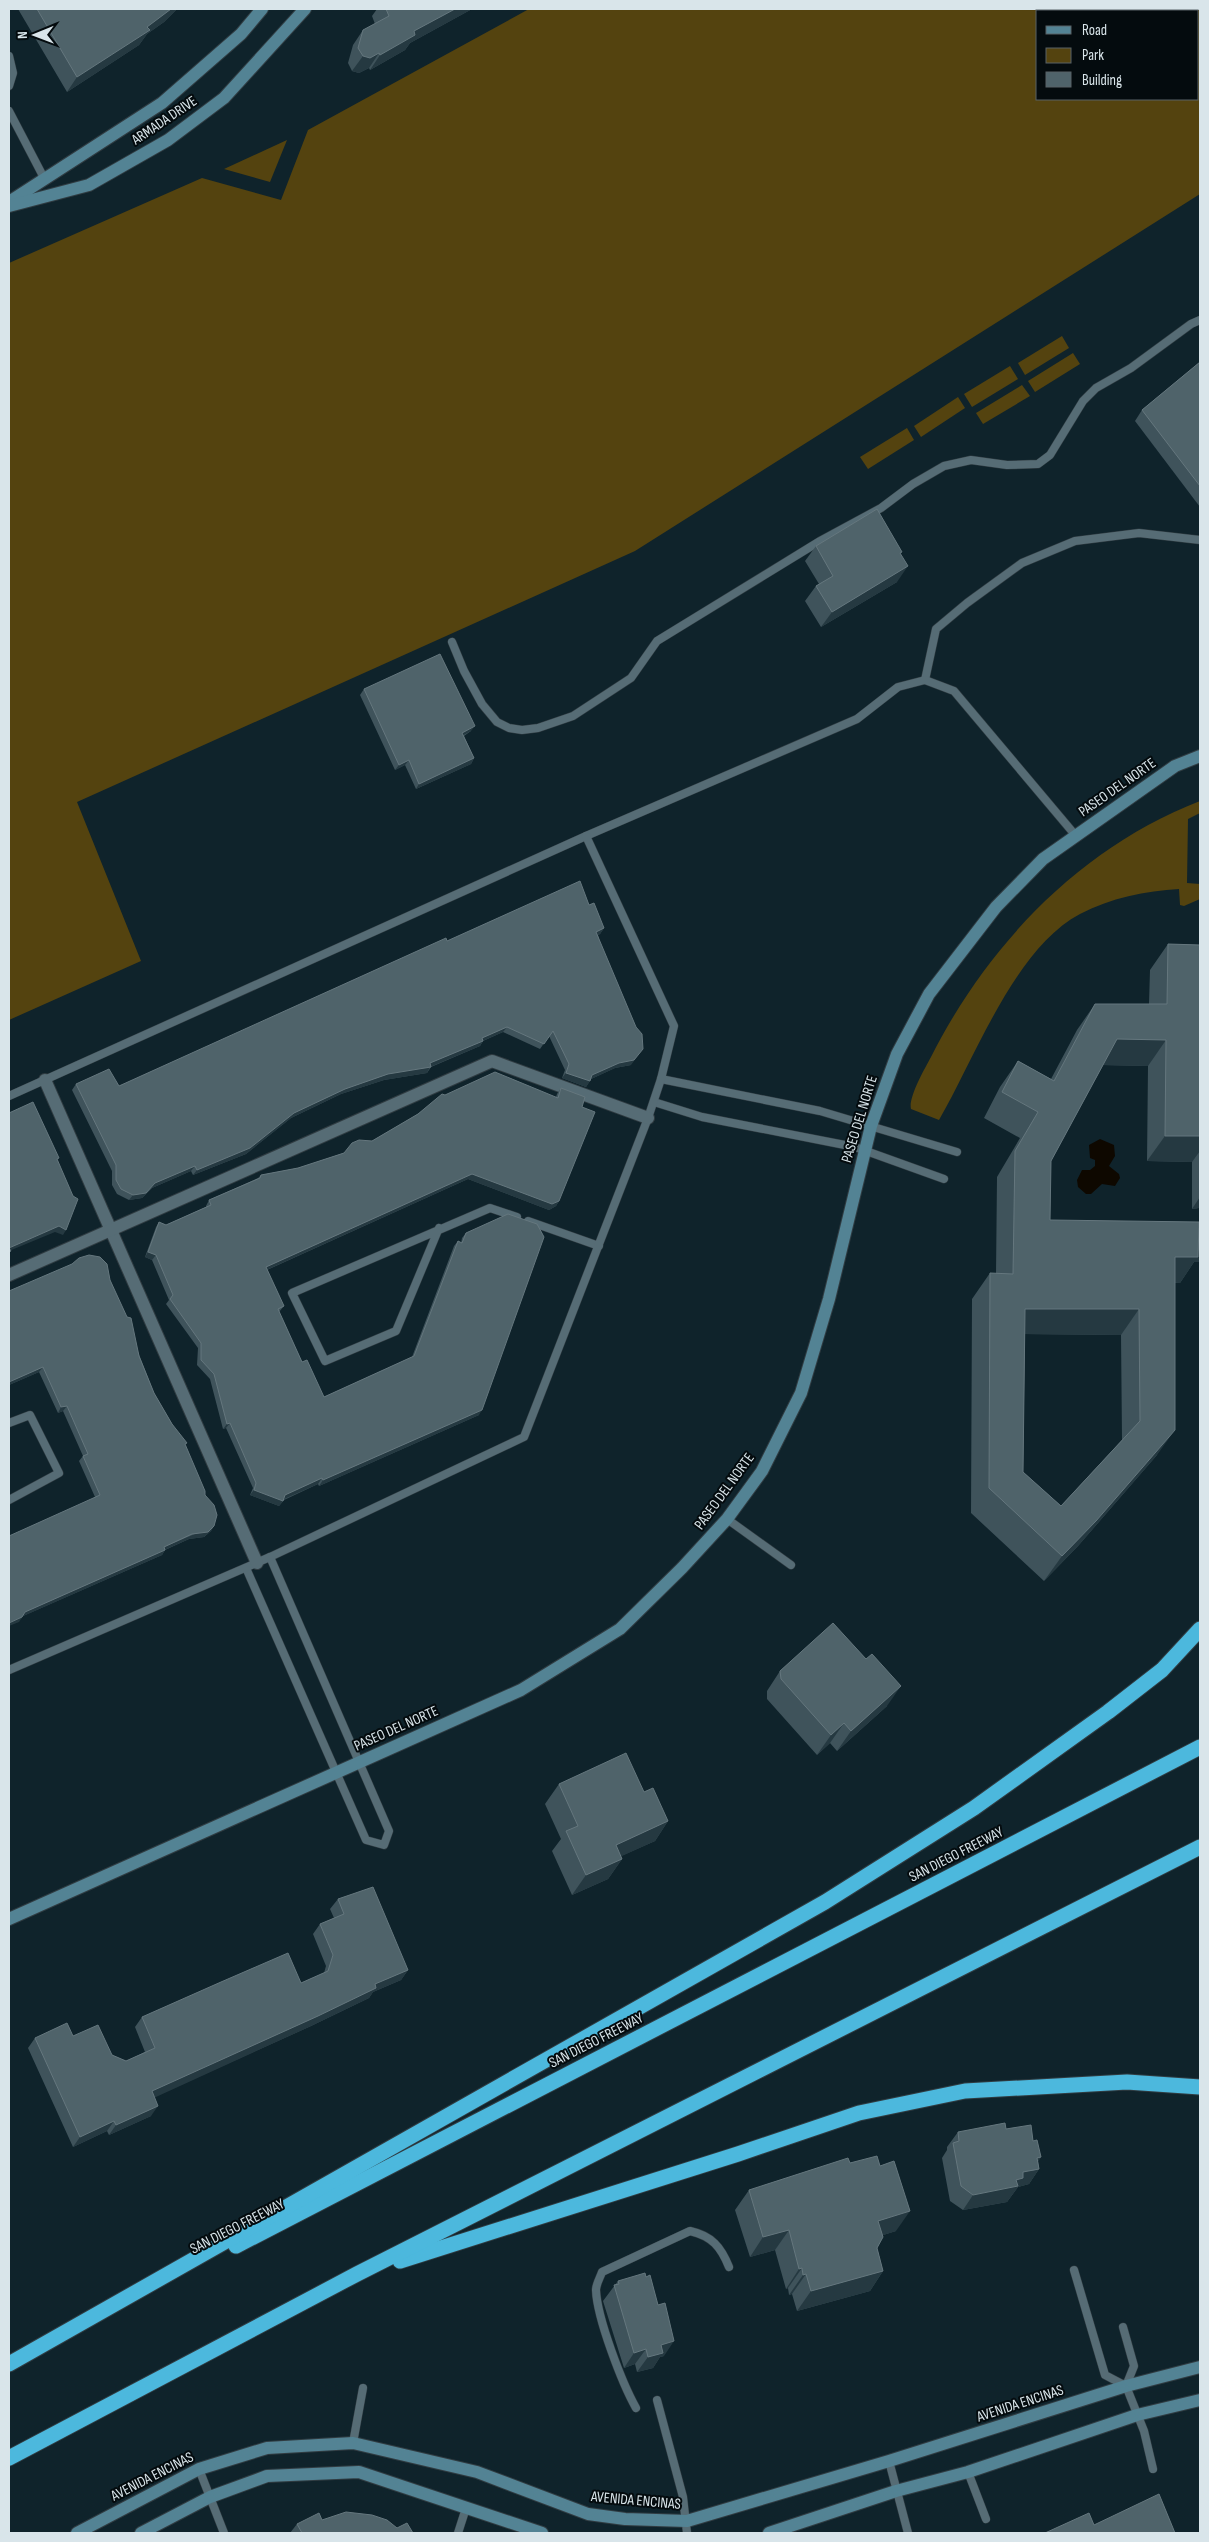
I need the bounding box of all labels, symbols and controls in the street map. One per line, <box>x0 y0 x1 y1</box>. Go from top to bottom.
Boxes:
north arrow <box>10 10 60 60</box>
legend <box>1036 10 1199 100</box>
text: Road <box>1082 21 1107 40</box>
text: N <box>14 31 31 39</box>
text: Park <box>1082 46 1104 65</box>
text: Building <box>1082 71 1122 90</box>
street label: ARMADA DRIVE <box>127 92 201 150</box>
street label: PASEO DEL NORTE <box>1075 754 1160 821</box>
street label: PASEO DEL NORTE <box>837 1073 882 1165</box>
street label: PASEO DEL NORTE <box>690 1449 759 1533</box>
street label: PASEO DEL NORTE <box>351 1701 441 1755</box>
street label: SAN DIEGO FREEWAY <box>906 1822 1007 1886</box>
street label: SAN DIEGO FREEWAY <box>546 2008 647 2072</box>
street label: SAN DIEGO FREEWAY <box>187 2194 288 2258</box>
street label: AVENIDA ENCINAS <box>973 2381 1066 2427</box>
street label: AVENIDA ENCINAS <box>107 2448 197 2506</box>
street label: AVENIDA ENCINAS <box>589 2487 682 2514</box>

